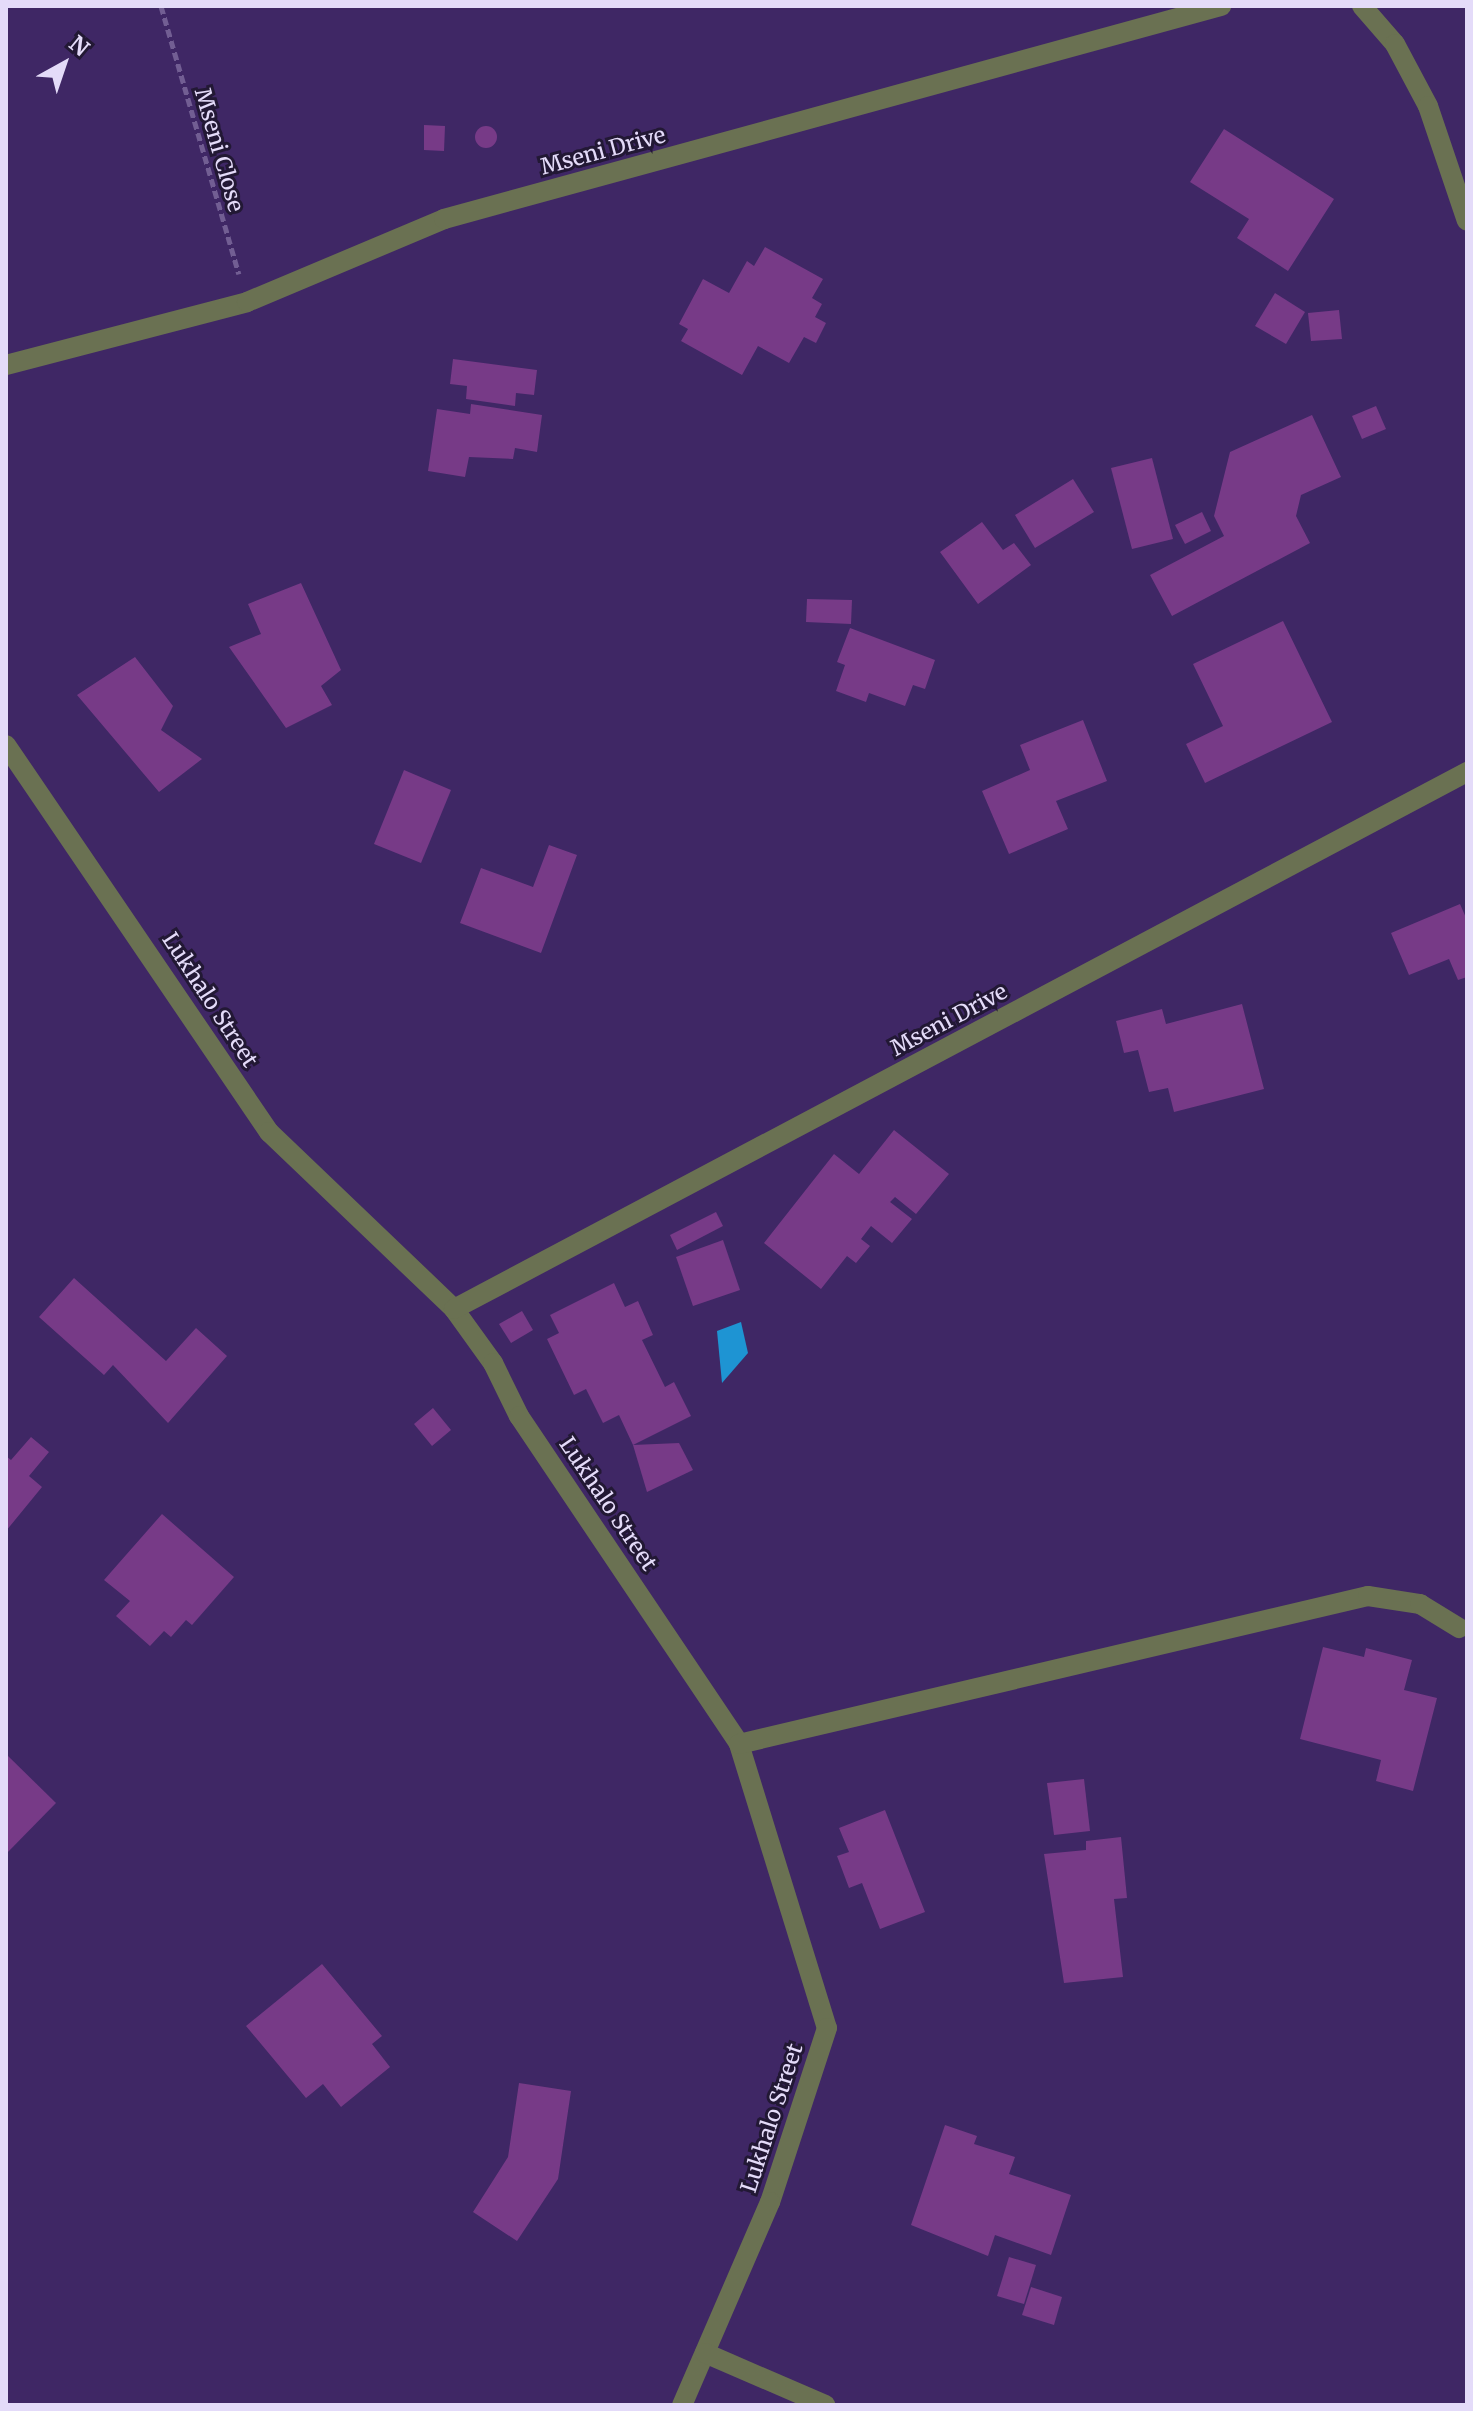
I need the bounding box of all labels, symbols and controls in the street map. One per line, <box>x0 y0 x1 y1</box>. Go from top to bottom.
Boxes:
north arrow <box>24 24 104 104</box>
text: N <box>64 29 95 62</box>
street label: Mseni Close <box>189 85 249 215</box>
street label: Mseni Drive <box>538 122 668 180</box>
street label: Lukhalo Street <box>157 928 263 1072</box>
street label: Mseni Drive <box>886 978 1012 1062</box>
street label: Lukhalo Street <box>554 1432 662 1576</box>
street label: Lukhalo Street <box>735 2040 809 2196</box>

